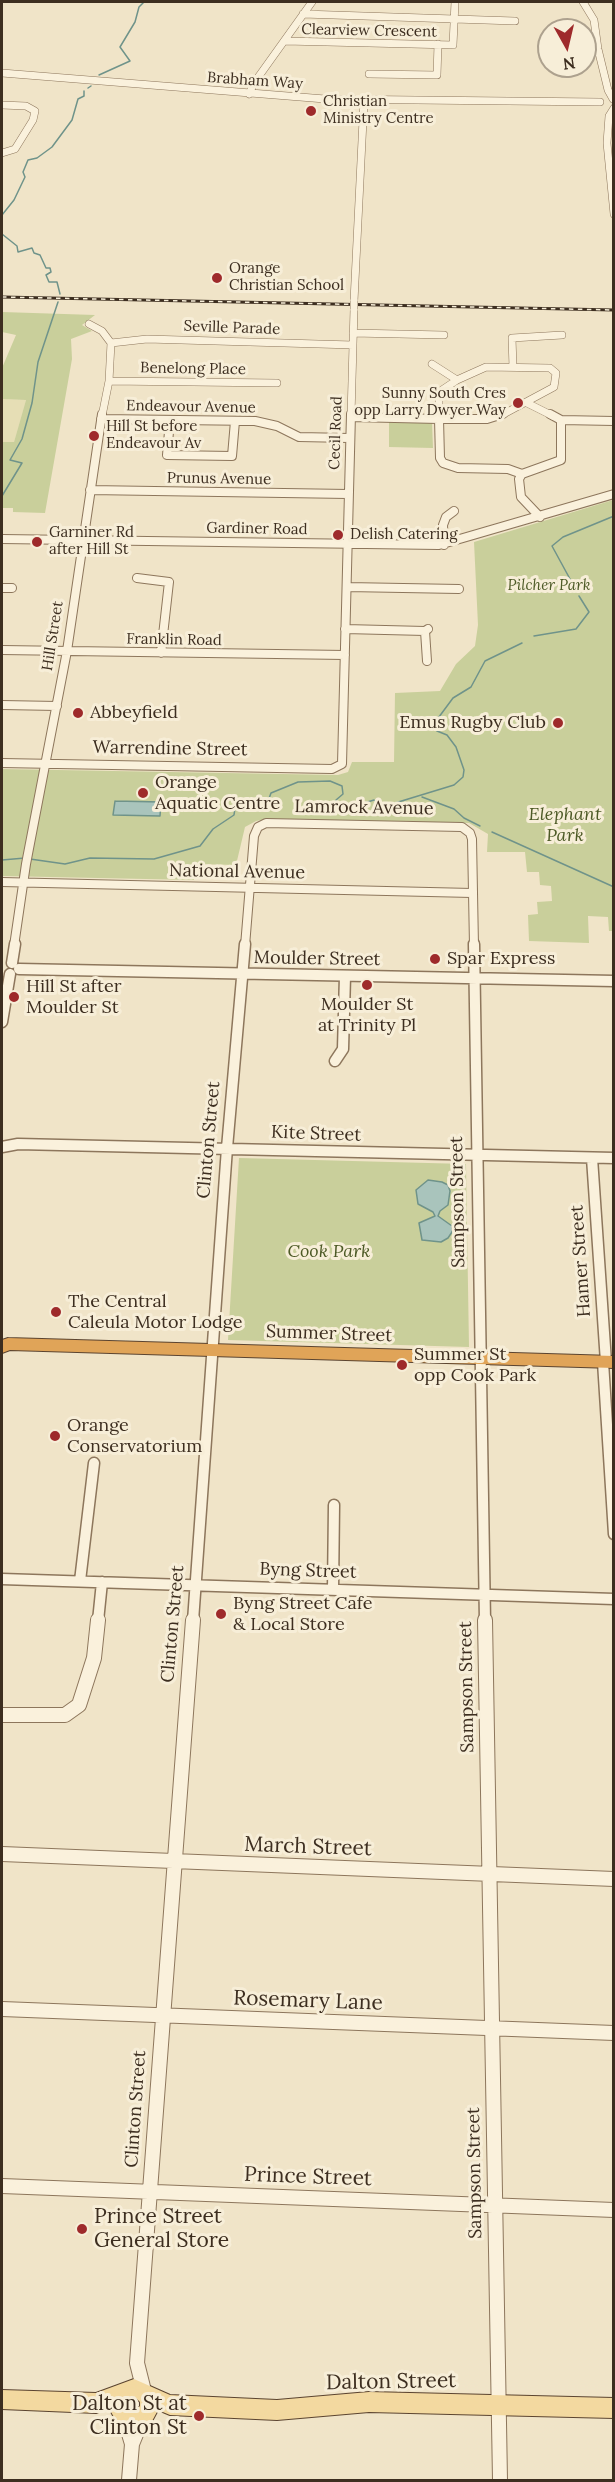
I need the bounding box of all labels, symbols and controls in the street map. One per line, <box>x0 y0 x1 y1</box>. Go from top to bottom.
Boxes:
north arrow <box>537 18 597 78</box>
street label: Clearview Crescent <box>301 21 437 41</box>
text: N <box>562 53 577 75</box>
street label: Brabham Way <box>206 69 304 93</box>
place label: Christian Ministry Centre <box>323 93 434 128</box>
marker: Christian Ministry Centre <box>304 104 318 118</box>
place label: Orange Christian School <box>229 260 344 295</box>
marker: Orange Christian School <box>210 271 224 285</box>
street label: Seville Parade <box>183 317 281 339</box>
street label: Benelong Place <box>140 359 246 379</box>
place label: Sunny South Cres opp Larry Dwyer Way <box>354 385 506 420</box>
street label: Cecil Road <box>326 396 346 470</box>
marker: Sunny South Cres opp Larry Dwyer Way <box>511 396 525 410</box>
street label: Endeavour Avenue <box>126 397 256 417</box>
place label: Hill St before Endeavour Av <box>106 418 201 453</box>
marker: Hill St before Endeavour Av <box>87 429 101 443</box>
street label: Prunus Avenue <box>167 469 271 489</box>
street label: Gardiner Road <box>206 519 308 539</box>
place label: Garniner Rd after Hill St <box>49 524 134 559</box>
place label: Delish Catering <box>350 526 458 544</box>
marker: Delish Catering <box>331 528 345 542</box>
marker: Garniner Rd after Hill St <box>30 535 44 549</box>
park label: Pilcher Park <box>507 577 591 595</box>
street label: Hill Street <box>39 600 67 672</box>
street label: Franklin Road <box>126 630 222 650</box>
place label: Abbeyfield <box>90 702 178 724</box>
marker: Abbeyfield <box>71 706 85 720</box>
place label: Emus Rugby Club <box>399 712 546 734</box>
marker: Emus Rugby Club <box>551 716 565 730</box>
street label: Warrendine Street <box>92 737 248 761</box>
place label: Orange Aquatic Centre <box>155 772 280 814</box>
marker: Orange Aquatic Centre <box>136 786 150 800</box>
street label: Lamrock Avenue <box>294 796 434 820</box>
park label: Elephant Park <box>529 804 601 846</box>
street label: National Avenue <box>169 860 305 884</box>
street label: Moulder Street <box>253 947 381 971</box>
place label: Spar Express <box>447 948 555 970</box>
marker: Spar Express <box>428 952 442 966</box>
place label: Hill St after Moulder St <box>26 976 121 1018</box>
marker: Moulder St at Trinity Pl <box>360 978 374 992</box>
marker: Hill St after Moulder St <box>7 990 21 1004</box>
place label: Moulder St at Trinity Pl <box>318 994 416 1036</box>
street label: Clinton Street <box>193 1081 225 1199</box>
street label: Kite Street <box>271 1122 361 1146</box>
street label: Sampson Street <box>446 1136 470 1268</box>
street label: Hamer Street <box>566 1204 596 1318</box>
park label: Cook Park <box>288 1241 370 1263</box>
place label: The Central Caleula Motor Lodge <box>68 1291 242 1334</box>
marker: The Central Caleula Motor Lodge <box>49 1305 63 1319</box>
street label: Summer Street <box>265 1321 393 1347</box>
place label: Summer St opp Cook Park <box>414 1344 536 1386</box>
marker: Summer St opp Cook Park <box>395 1358 409 1372</box>
place label: Orange Conservatorium <box>67 1415 202 1458</box>
marker: Orange Conservatorium <box>48 1429 62 1443</box>
street label: Byng Street <box>259 1559 357 1583</box>
street label: Clinton Street <box>157 1565 189 1683</box>
place label: Byng Street Cafe & Local Store <box>233 1593 372 1636</box>
marker: Byng Street Cafe & Local Store <box>214 1607 228 1621</box>
street label: Sampson Street <box>455 1621 479 1753</box>
street label: March Street <box>244 1832 372 1862</box>
street label: Rosemary Lane <box>233 1986 383 2016</box>
street label: Clinton Street <box>121 2050 151 2168</box>
street label: Sampson Street <box>463 2107 487 2239</box>
street label: Prince Street <box>244 2162 372 2192</box>
place label: Prince Street General Store <box>94 2204 229 2254</box>
marker: Prince Street General Store <box>75 2222 89 2236</box>
street label: Dalton Street <box>326 2368 456 2396</box>
place label: Dalton St at Clinton St <box>72 2391 187 2441</box>
marker: Dalton St at Clinton St <box>192 2409 206 2423</box>

